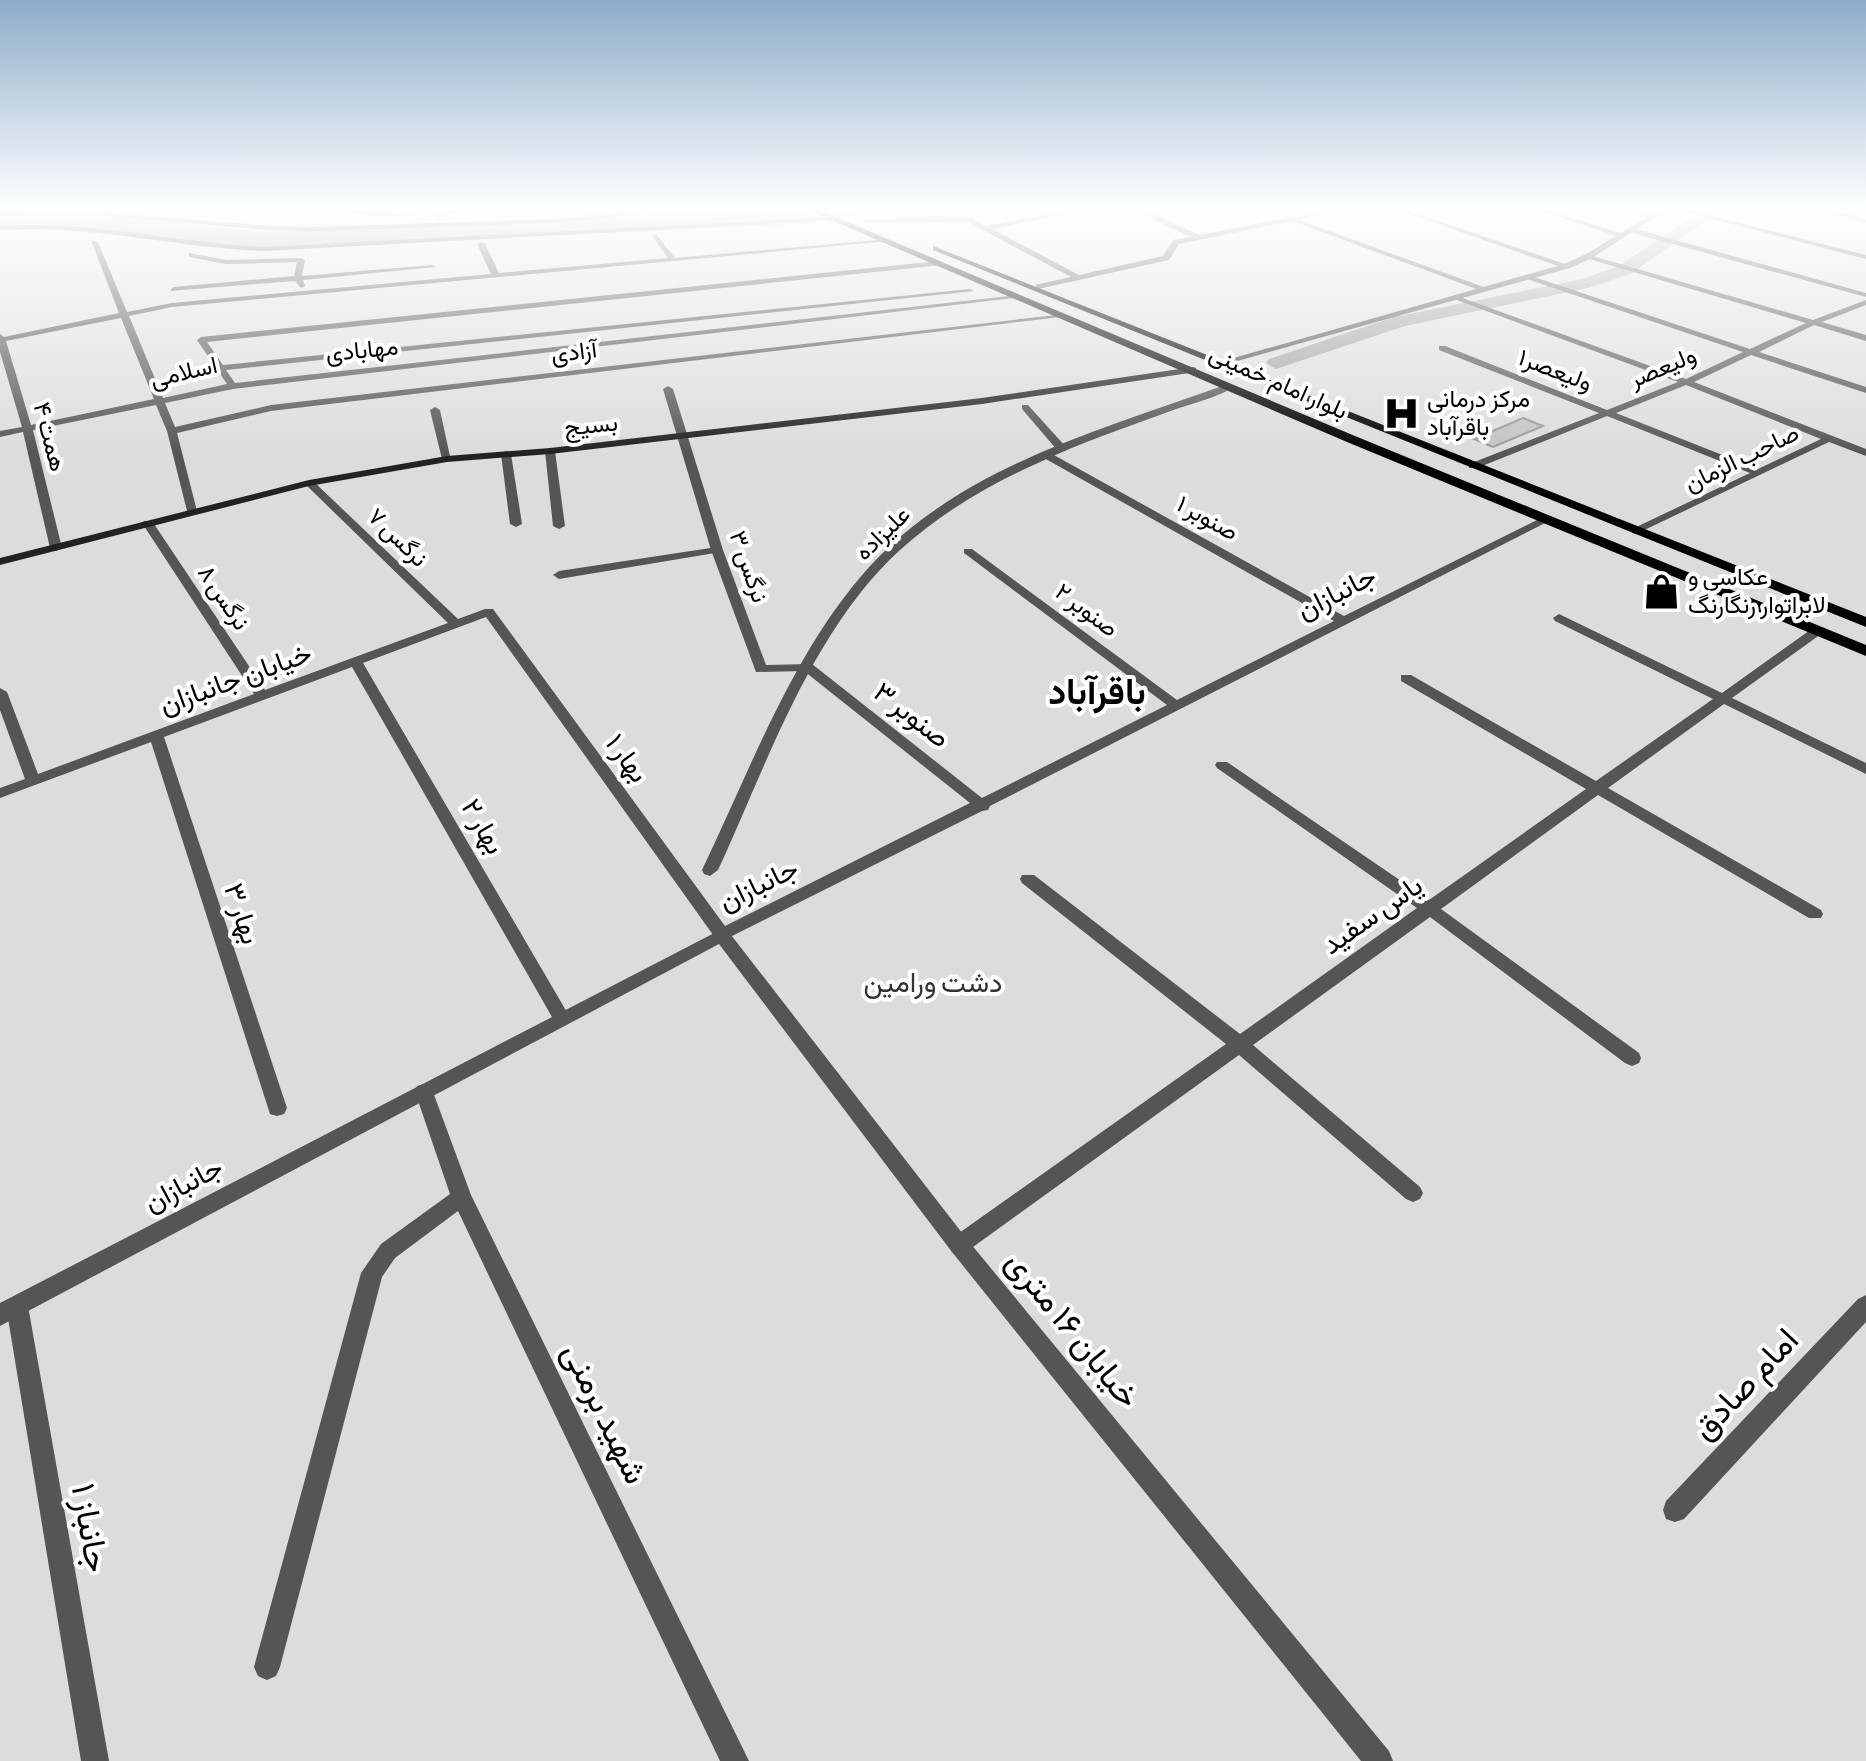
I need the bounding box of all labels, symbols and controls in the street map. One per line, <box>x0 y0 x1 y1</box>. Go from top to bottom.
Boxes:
street label: مهابادی <box>325 335 400 369</box>
street label: آزادی <box>550 337 601 370</box>
street label: بلوار امام خمینی <box>1204 342 1351 427</box>
street label: ولیعصر <box>1625 343 1701 395</box>
street label: ولیعصر۱ <box>1514 346 1595 398</box>
street label: اسلامی <box>148 354 220 393</box>
place label: مرکز درمانی باقرآباد <box>1427 388 1530 442</box>
hospital icon: مرکز درمانی باقرآباد <box>1382 395 1420 433</box>
street label: همت ۴ <box>28 400 70 474</box>
street label: بسیج <box>563 411 619 445</box>
street label: صاحب الزمان <box>1681 421 1804 499</box>
street label: صنوبر ۱ <box>1171 492 1242 547</box>
street label: علیزاده <box>851 503 916 567</box>
street label: نرگس ۷ <box>361 504 432 573</box>
street label: نرگس ۳ <box>723 528 772 607</box>
street label: نرگس ۸ <box>191 561 254 636</box>
street label: جانبازان <box>1293 562 1382 627</box>
place label: عکاسی و لابراتوار رنگارنگ <box>1688 566 1826 620</box>
shop icon: عکاسی و لابراتوار رنگارنگ <box>1643 573 1681 611</box>
street label: صنوبر ۲ <box>1049 580 1122 644</box>
street label: خیابان جانبازان <box>156 640 316 722</box>
district label: باقرآباد <box>1048 675 1146 714</box>
street label: صنوبر ۳ <box>867 678 954 756</box>
street label: بهار ۱ <box>598 730 653 789</box>
street label: بهار ۲ <box>454 795 509 860</box>
street label: جانبازان <box>715 855 804 919</box>
street label: یاس سفید <box>1318 872 1429 961</box>
street label: بهار ۳ <box>216 880 264 949</box>
park label: دشت ورامین <box>864 970 1002 1000</box>
street label: جانبازان <box>140 1154 229 1220</box>
street label: خیابان ۱۶ متری <box>997 1245 1145 1416</box>
street label: امام صادق <box>1687 1323 1808 1450</box>
street label: شهید برمنی <box>554 1338 653 1491</box>
street label: جانباز ۱ <box>63 1481 113 1575</box>

